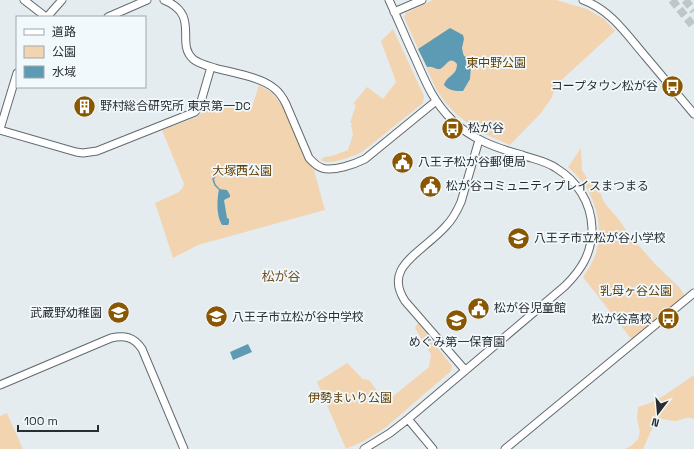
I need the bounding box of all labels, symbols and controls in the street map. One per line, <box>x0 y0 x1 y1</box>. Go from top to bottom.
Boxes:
legend <box>16 16 146 88</box>
text: 道路 <box>52 24 76 40</box>
text: 公園 <box>52 44 76 60</box>
park label: 東中野公園 <box>466 55 526 71</box>
text: 水域 <box>52 64 76 80</box>
bus stop icon: コープタウン松が谷 <box>660 73 686 99</box>
place label: コープタウン松が谷 <box>551 78 658 94</box>
building icon: 野村総合研究所 東京第一DC <box>72 93 98 119</box>
place label: 野村総合研究所 東京第一DC <box>100 98 251 114</box>
bus stop icon: 松が谷 <box>439 115 465 141</box>
place label: 松が谷 <box>468 120 504 136</box>
public building icon: 八王子松が谷郵便局 <box>390 149 416 175</box>
place label: 八王子松が谷郵便局 <box>418 154 526 170</box>
park label: 大塚西公園 <box>212 163 272 179</box>
public building icon: 松が谷コミュニティプレイスまつまる <box>417 173 443 199</box>
place label: 松が谷コミュニティプレイスまつまる <box>446 178 649 194</box>
school or university icon: 八王子市立松が谷小学校 <box>506 225 532 251</box>
place label: 八王子市立松が谷小学校 <box>534 230 666 246</box>
district label: 松が谷 <box>261 268 301 285</box>
park label: 乳母ヶ谷公園 <box>600 283 672 299</box>
public building icon: 松が谷児童館 <box>465 295 491 321</box>
school or university icon: 武蔵野幼稚園 <box>105 300 131 326</box>
place label: 松が谷児童館 <box>494 300 566 316</box>
school or university icon: 八王子市立松が谷中学校 <box>204 304 230 330</box>
place label: 武蔵野幼稚園 <box>30 305 102 321</box>
bus stop icon: 松が谷高校 <box>655 306 681 332</box>
school or university icon: めぐみ第一保育園 <box>444 308 470 334</box>
place label: 八王子市立松が谷中学校 <box>232 309 364 325</box>
place label: 松が谷高校 <box>592 311 652 327</box>
place label: めぐみ第一保育園 <box>409 334 505 350</box>
park label: 伊勢まいり公園 <box>308 390 392 406</box>
north arrow <box>638 393 678 433</box>
scale bar <box>18 407 98 433</box>
text: 100 m <box>24 413 58 429</box>
text: N <box>650 415 661 430</box>

